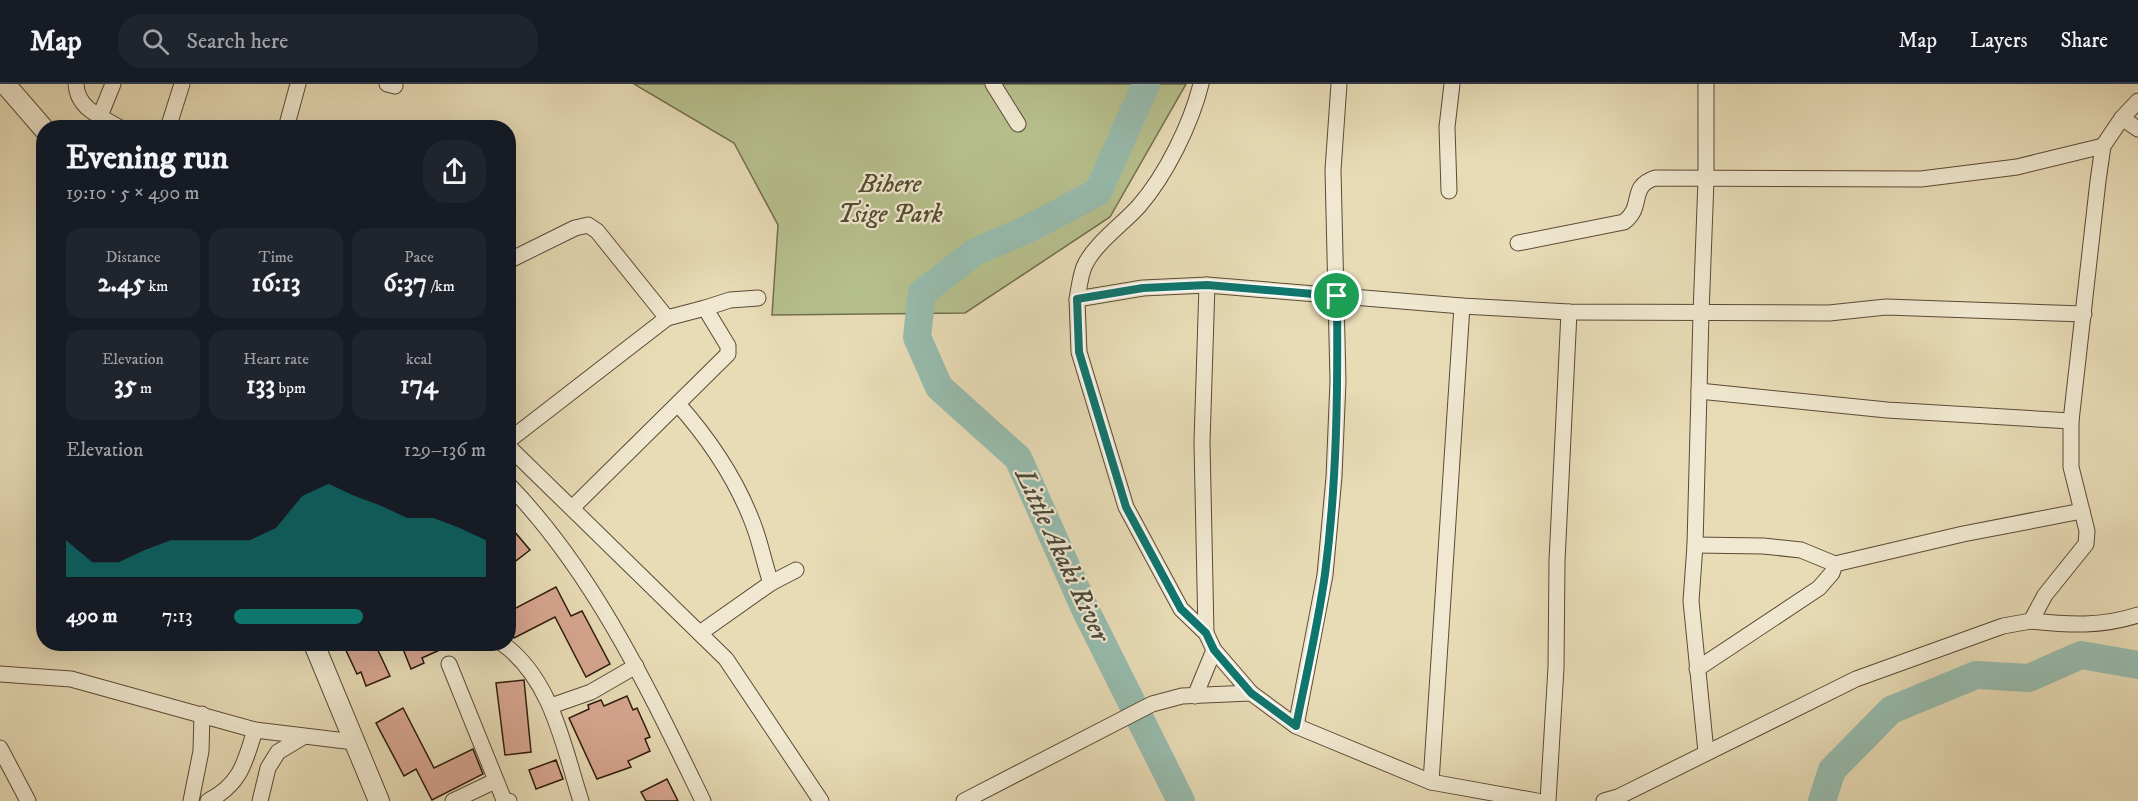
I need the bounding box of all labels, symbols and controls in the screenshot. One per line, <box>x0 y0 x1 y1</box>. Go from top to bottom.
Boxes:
search box <box>118 14 538 68</box>
text: Map <box>30 24 82 59</box>
icon: search <box>139 25 172 58</box>
text: Search here <box>187 28 288 55</box>
text: Map <box>1898 28 1937 54</box>
text: Layers <box>1970 28 2028 54</box>
text: Share <box>2061 28 2108 54</box>
text: Evening run <box>66 138 228 179</box>
button: share <box>423 140 486 203</box>
park label: Bihere Tsige Park <box>837 168 943 231</box>
text: 19:10 · 5 × 490 m <box>66 181 200 206</box>
text: Distance <box>105 247 161 267</box>
text: Time <box>259 247 293 267</box>
text: Pace <box>404 247 434 267</box>
text: 2.45 <box>98 267 145 300</box>
text: 16:13 <box>251 267 301 300</box>
text: 6:37 <box>383 267 427 300</box>
pin <box>1311 270 1362 321</box>
text: km <box>145 276 168 296</box>
text: /km <box>427 276 455 296</box>
icon: arrive <box>1320 279 1353 312</box>
text: Elevation <box>102 349 164 369</box>
text: Heart rate <box>243 349 309 369</box>
text: kcal <box>406 349 432 369</box>
text: 35 <box>114 369 137 402</box>
text: 133 <box>246 369 275 402</box>
text: 174 <box>400 369 438 402</box>
text: m <box>137 378 152 398</box>
text: bpm <box>275 378 306 398</box>
text: Elevation <box>66 438 143 463</box>
text: 129–136 m <box>404 438 486 463</box>
water label: Little Akaki River <box>1006 461 1118 649</box>
text: 490 m <box>66 604 118 629</box>
text: 7:13 <box>162 604 193 629</box>

